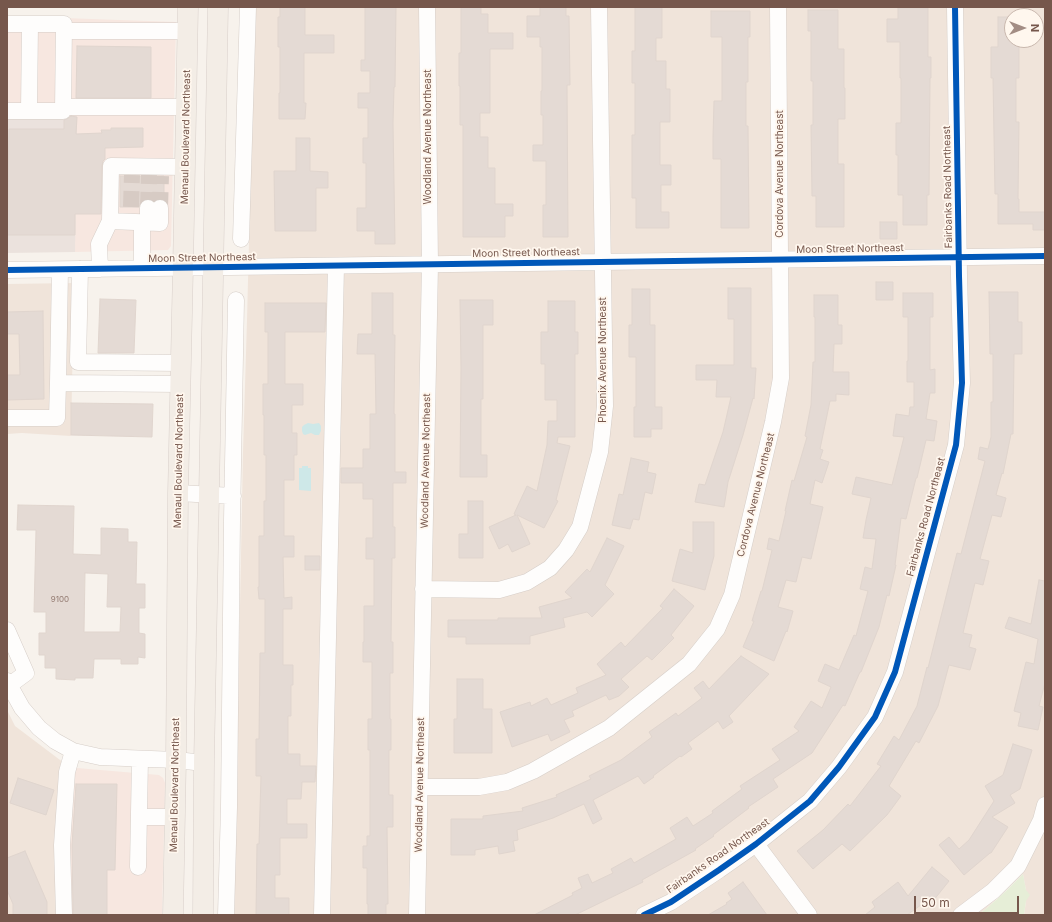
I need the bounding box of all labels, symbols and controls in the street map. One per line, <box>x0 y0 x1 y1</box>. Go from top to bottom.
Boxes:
north arrow <box>1004 8 1044 48</box>
text: N <box>1028 24 1042 32</box>
street label: Woodland Avenue Northeast <box>422 69 434 205</box>
street label: Menaul Boulevard Northeast <box>179 70 193 204</box>
street label: Cordova Avenue Northeast <box>774 110 786 238</box>
street label: Fairbanks Road Northeast <box>941 126 955 248</box>
street label: Moon Street Northeast <box>796 242 904 256</box>
street label: Moon Street Northeast <box>472 246 580 260</box>
street label: Moon Street Northeast <box>148 251 256 265</box>
street label: Phoenix Avenue Northeast <box>597 297 609 423</box>
street label: Woodland Avenue Northeast <box>419 393 433 529</box>
street label: Menaul Boulevard Northeast <box>172 394 186 528</box>
street label: Cordova Avenue Northeast <box>735 432 777 558</box>
street label: Fairbanks Road Northeast <box>904 456 948 578</box>
house number: 9100 <box>51 595 69 605</box>
street label: Woodland Avenue Northeast <box>413 717 427 853</box>
street label: Menaul Boulevard Northeast <box>168 718 182 852</box>
street label: Fairbanks Road Northeast <box>664 816 772 896</box>
scale bar <box>916 888 1021 914</box>
text: 50 m <box>921 895 950 910</box>

